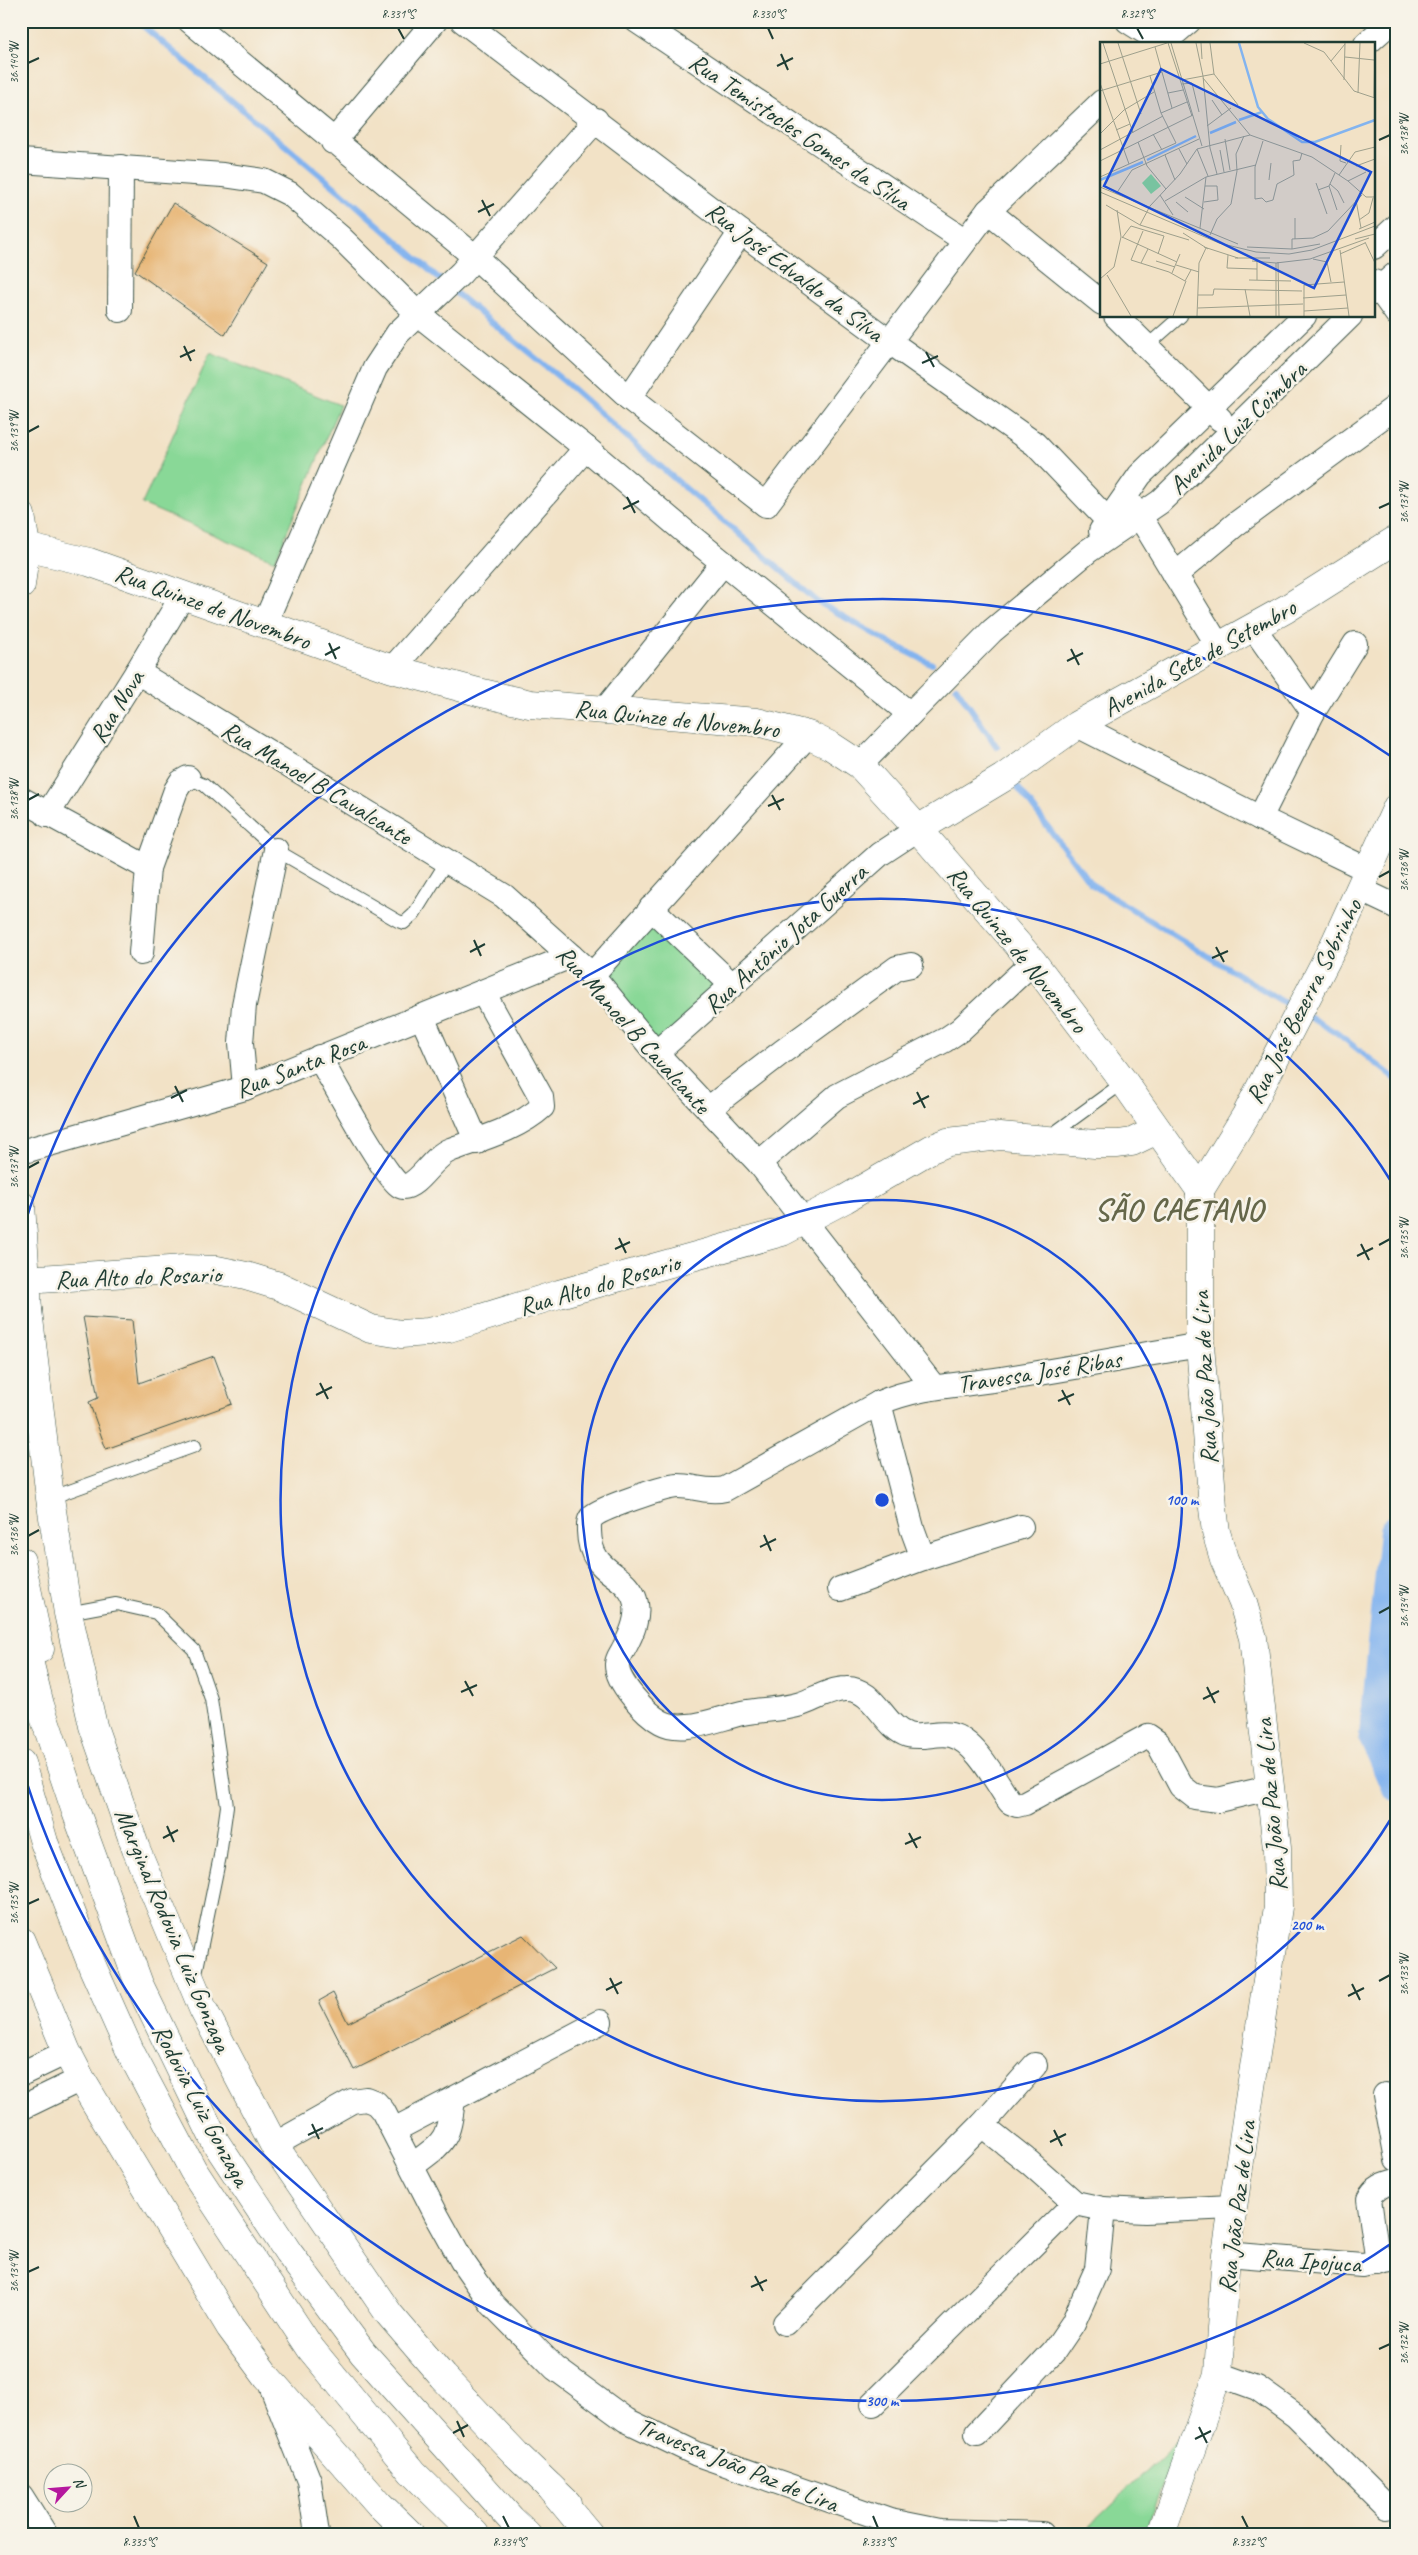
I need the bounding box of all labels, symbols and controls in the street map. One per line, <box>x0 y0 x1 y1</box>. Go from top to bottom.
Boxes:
text: 8.331°S <box>381 6 417 22</box>
text: 8.330°S <box>751 6 787 22</box>
text: 8.329°S <box>1120 6 1156 22</box>
text: 36.140°W <box>6 40 22 84</box>
inset map <box>1100 42 1376 318</box>
street label: Rua Temistocles Gomes da Silva <box>683 46 918 219</box>
text: 36.138°W <box>1396 112 1412 156</box>
street label: Rua José Edvaldo da Silva <box>699 195 891 350</box>
street label: Avenida Luiz Coimbra <box>1162 353 1315 501</box>
text: 36.139°W <box>6 409 22 453</box>
text: 36.137°W <box>1396 480 1412 524</box>
street label: Rua Quinze de Novembro <box>110 557 316 658</box>
street label: Avenida Sete de Setembro <box>1097 591 1303 724</box>
street label: Rua Nova <box>82 662 153 749</box>
street label: Rua Quinze de Novembro <box>573 692 782 746</box>
street label: Rua Manoel B Cavalcante <box>216 714 419 853</box>
text: 36.138°W <box>6 777 22 821</box>
text: 36.136°W <box>1396 848 1412 892</box>
street label: Rua Antônio Jota Guerra <box>697 855 876 1021</box>
street label: Rua Quinze de Novembro <box>940 860 1095 1041</box>
street label: Rua José Bezerra Sobrinho <box>1238 893 1370 1109</box>
street label: Rua Manoel B Cavalcante <box>549 939 719 1122</box>
street label: Rua Santa Rosa <box>231 1026 372 1105</box>
text: 36.137°W <box>6 1145 22 1189</box>
district label: SÃO CAETANO <box>1094 1191 1266 1229</box>
text: 36.135°W <box>1396 1216 1412 1260</box>
street label: Rua Alto do Rosario <box>515 1246 686 1323</box>
street label: Rua Alto do Rosario <box>55 1258 225 1296</box>
street label: Rua João Paz de Lira <box>1184 1289 1226 1465</box>
street label: Travessa José Ribas <box>955 1343 1126 1401</box>
centre of rings <box>873 1491 891 1509</box>
text: 100 m <box>1166 1491 1200 1510</box>
text: 36.136°W <box>6 1513 22 1557</box>
text: 36.134°W <box>1396 1584 1412 1628</box>
street label: Rua João Paz de Lira <box>1247 1715 1294 1893</box>
street label: Marginal Rodovia Luiz Gonzaga <box>107 1804 240 2060</box>
text: 36.135°W <box>6 1881 22 1925</box>
text: 200 m <box>1291 1916 1325 1935</box>
text: 36.133°W <box>1396 1952 1412 1996</box>
street label: Rodovia Luiz Gonzaga <box>145 2019 258 2194</box>
street label: Rua João Paz de Lira <box>1211 2117 1264 2295</box>
street label: Rua Ipojuca <box>1260 2242 1364 2281</box>
text: 36.134°W <box>6 2249 22 2293</box>
text: 36.132°W <box>1396 2321 1412 2365</box>
text: 300 m <box>866 2392 900 2411</box>
street label: Travessa João Paz de Lira <box>632 2410 845 2521</box>
north arrow <box>42 2462 92 2512</box>
text: N <box>70 2475 90 2492</box>
text: 8.335°S <box>122 2534 158 2550</box>
text: 8.334°S <box>492 2534 528 2550</box>
text: 8.333°S <box>861 2534 897 2550</box>
text: 8.332°S <box>1231 2534 1267 2550</box>

